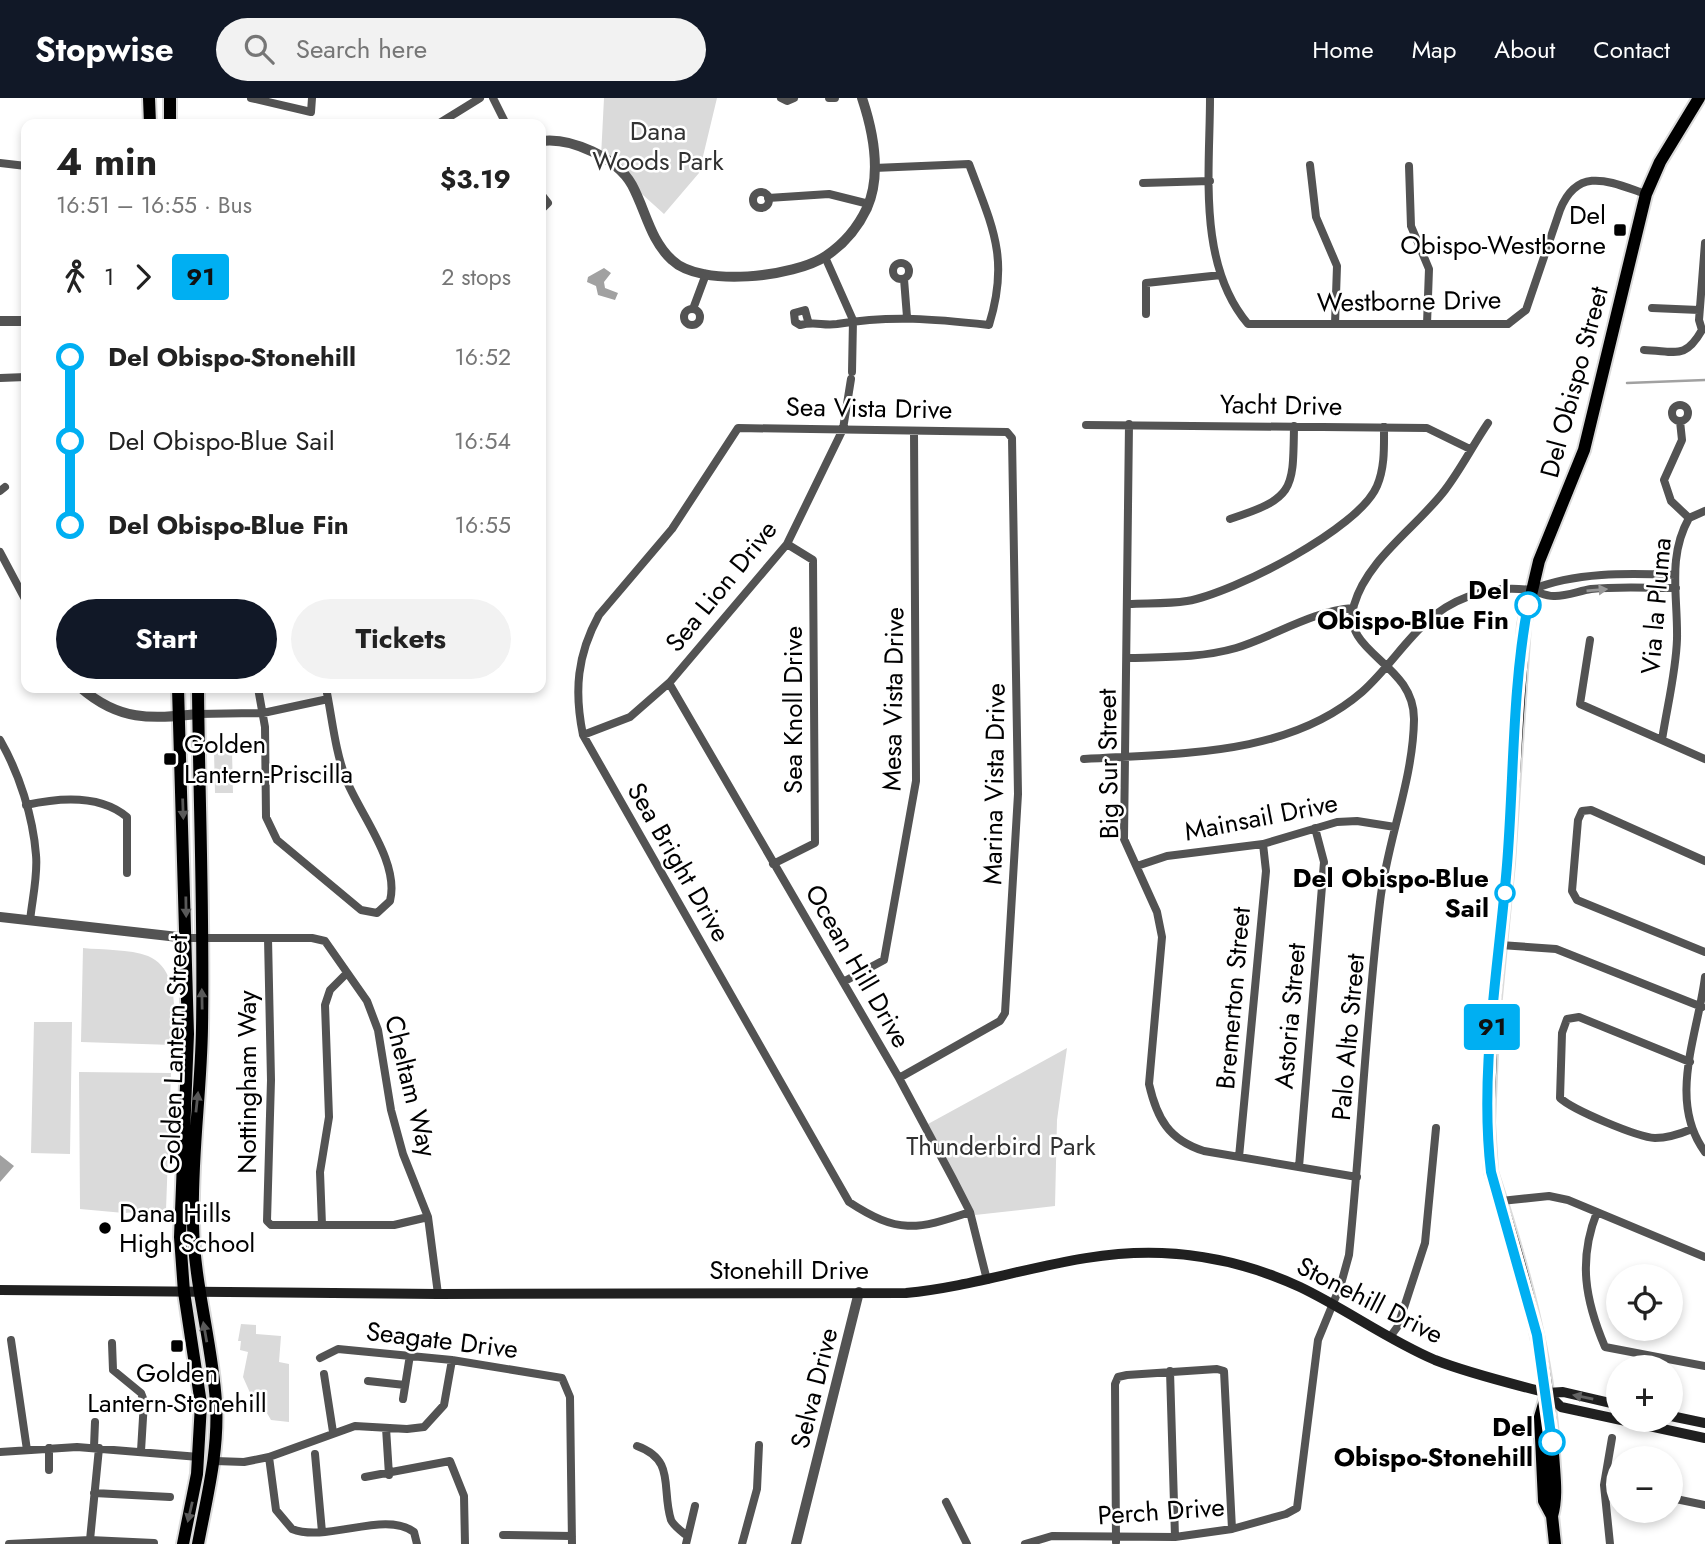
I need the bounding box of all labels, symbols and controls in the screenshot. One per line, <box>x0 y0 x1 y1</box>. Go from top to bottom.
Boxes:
search box <box>216 18 706 81</box>
text: Stopwise <box>35 26 174 73</box>
icon: search <box>240 30 278 68</box>
text: Search here <box>296 30 427 68</box>
text: Home <box>1312 32 1374 67</box>
text: Map <box>1412 32 1456 67</box>
text: About <box>1494 32 1555 67</box>
text: Contact <box>1593 32 1670 67</box>
park label: Dana Woods Park <box>592 112 724 180</box>
text: 4 min <box>56 134 157 189</box>
text: $3.19 <box>440 160 511 198</box>
text: 16:51 – 16:55 · Bus <box>56 188 252 222</box>
place label: Del Obispo-Westborne <box>1400 196 1606 264</box>
marker: Del Obispo-Westborne <box>1612 222 1628 238</box>
icon: walk <box>56 258 94 296</box>
icon: forward <box>124 258 162 296</box>
text: 91 <box>186 259 215 294</box>
text: 1 <box>104 260 114 294</box>
text: 2 stops <box>441 260 511 294</box>
street label: Westborne Drive <box>1317 280 1501 322</box>
street label: Del Obispo Street <box>1530 282 1618 482</box>
text: Del Obispo-Stonehill <box>108 338 356 376</box>
text: 16:52 <box>454 340 511 374</box>
street label: Yacht Drive <box>1219 385 1343 425</box>
street label: Sea Vista Drive <box>785 388 953 428</box>
text: Del Obispo-Blue Sail <box>108 422 335 460</box>
text: 16:54 <box>454 424 511 458</box>
text: Del Obispo-Blue Fin <box>108 506 349 544</box>
text: 16:55 <box>455 508 511 542</box>
street label: Sea Lion Drive <box>656 512 786 660</box>
street label: Via la Pluma <box>1631 536 1681 676</box>
place label: Del Obispo-Blue Fin <box>1317 571 1509 639</box>
one-way arrow <box>1586 584 1608 595</box>
marker: Del Obispo-Blue Fin <box>1515 592 1541 618</box>
button: Start <box>56 599 277 679</box>
button: Tickets <box>291 599 511 679</box>
street label: Mesa Vista Drive <box>872 607 914 791</box>
street label: Sea Knoll Drive <box>774 626 812 794</box>
street label: Marina Vista Drive <box>973 683 1015 885</box>
street label: Big Sur Street <box>1088 688 1128 840</box>
place label: Golden Lantern-Priscilla <box>184 725 353 793</box>
marker: Golden Lantern-Priscilla <box>162 751 178 767</box>
street label: Sea Bright Drive <box>618 775 740 949</box>
street label: Mainsail Drive <box>1181 784 1341 850</box>
one-way arrow <box>177 798 188 820</box>
place label: Del Obispo-Blue Sail <box>1293 859 1489 927</box>
street label: Ocean Hill Drive <box>796 877 920 1055</box>
marker: Del Obispo-Blue Sail <box>1495 883 1515 903</box>
one-way arrow <box>180 896 192 918</box>
street label: Bremerton Street <box>1206 904 1260 1091</box>
street label: Golden Lantern Street <box>151 933 197 1175</box>
street label: Astoria Street <box>1265 941 1315 1090</box>
street label: Palo Alto Street <box>1322 951 1374 1122</box>
one-way arrow <box>196 987 207 1009</box>
street label: Nottingham Way <box>228 990 266 1174</box>
line badge: 91 <box>1460 1004 1524 1050</box>
text: 91 <box>1478 1009 1506 1044</box>
street label: Cheltam Way <box>375 1011 447 1161</box>
one-way arrow <box>192 1091 203 1113</box>
park label: Thunderbird Park <box>906 1127 1096 1165</box>
place label: Dana Hills High School <box>119 1194 255 1262</box>
marker: Dana Hills High School <box>97 1220 113 1236</box>
street label: Stonehill Drive <box>1290 1247 1450 1353</box>
street label: Stonehill Drive <box>709 1251 869 1289</box>
map controls <box>1606 1264 1683 1523</box>
button: locate <box>1606 1264 1683 1341</box>
street label: Seagate Drive <box>364 1312 520 1368</box>
one-way arrow <box>199 1321 210 1343</box>
street label: Selva Drive <box>781 1324 847 1452</box>
marker: Golden Lantern-Stonehill <box>169 1338 185 1354</box>
place label: Golden Lantern-Stonehill <box>87 1354 267 1422</box>
button: + <box>1606 1355 1683 1432</box>
one-way arrow <box>1572 1391 1594 1402</box>
place label: Del Obispo-Stonehill <box>1334 1408 1533 1476</box>
marker: Del Obispo-Stonehill <box>1539 1429 1565 1455</box>
button: − <box>1606 1446 1683 1523</box>
street label: Perch Drive <box>1096 1488 1226 1534</box>
one-way arrow <box>185 1501 196 1523</box>

